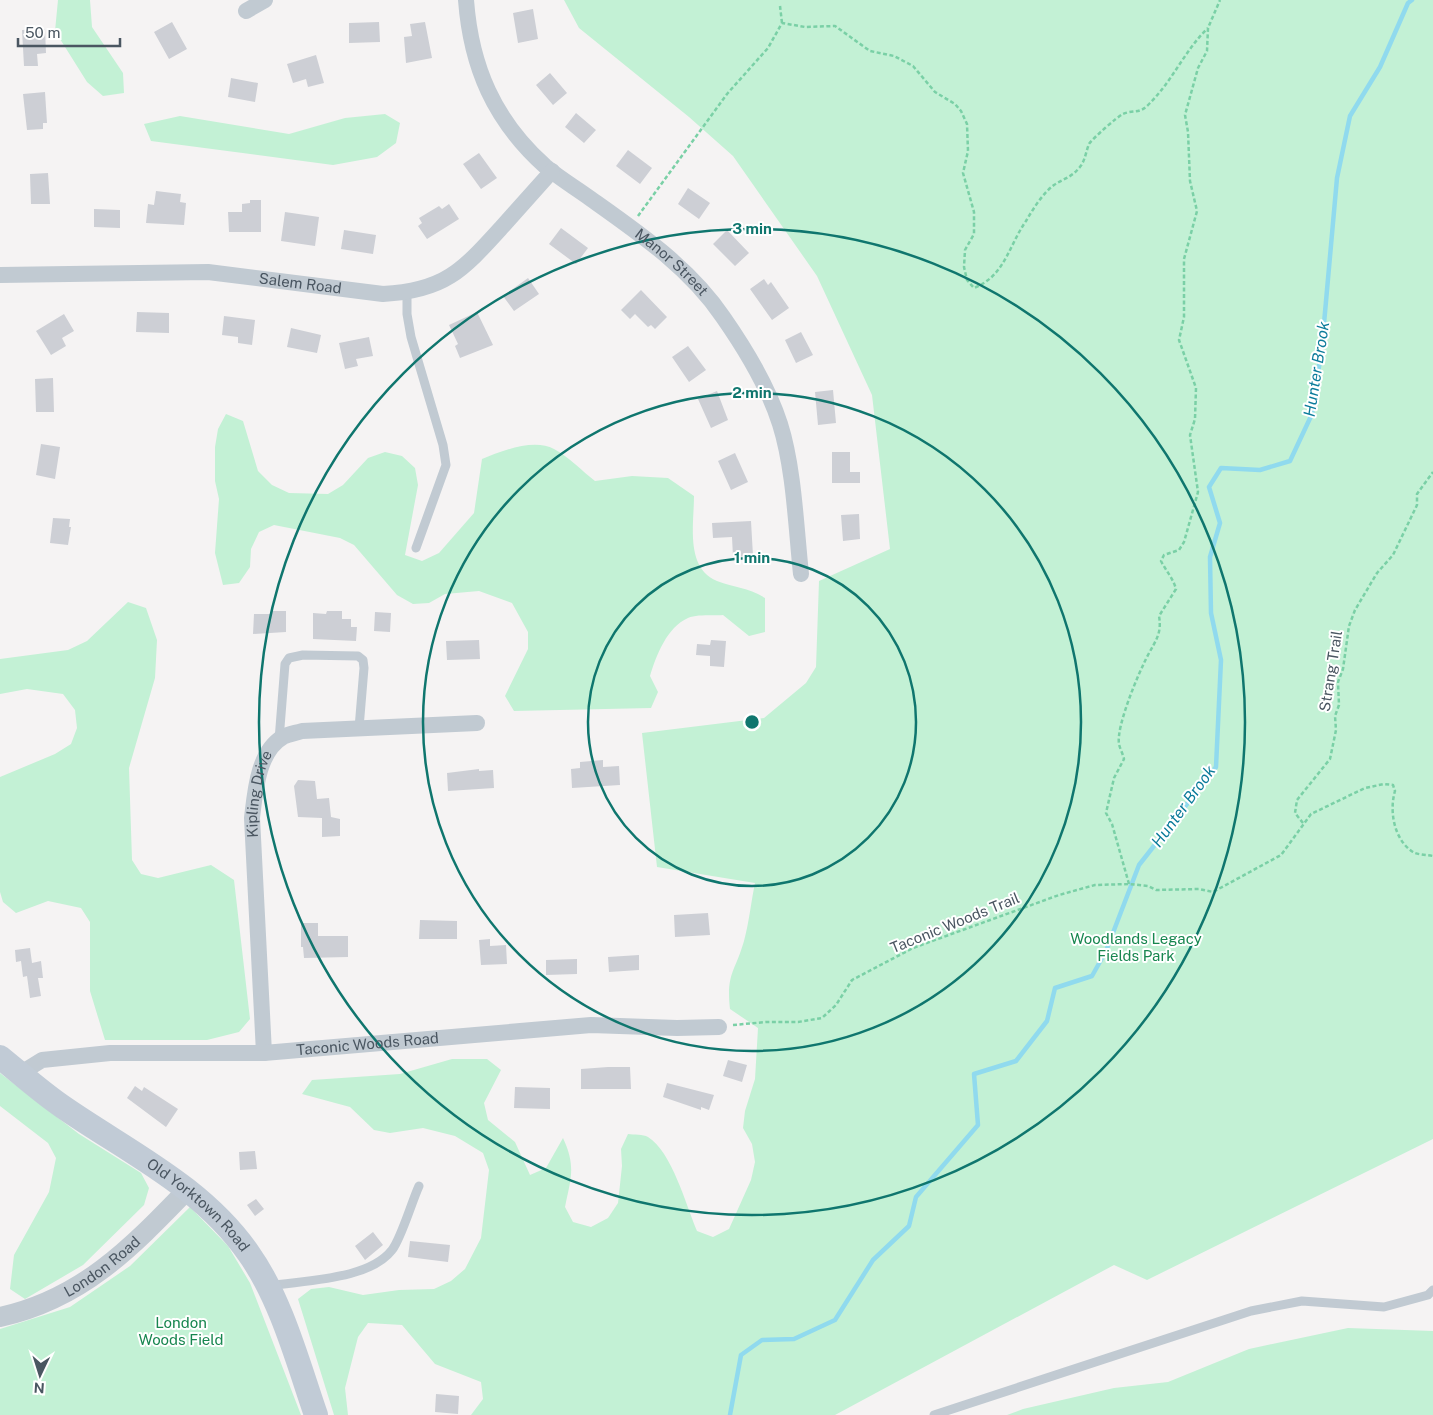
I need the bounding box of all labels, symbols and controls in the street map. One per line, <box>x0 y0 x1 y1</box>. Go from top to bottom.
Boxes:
scale bar <box>18 15 120 47</box>
text: 50 m <box>25 24 60 41</box>
text: 3 min <box>732 220 772 237</box>
street label: Manor Street <box>632 225 712 299</box>
street label: Salem Road <box>258 269 343 297</box>
water label: Hunter Brook <box>1300 320 1333 418</box>
text: 2 min <box>732 384 772 401</box>
text: 1 min <box>734 549 770 566</box>
street label: Strang Trail <box>1316 629 1345 713</box>
centre of rings <box>743 713 761 731</box>
street label: Kipling Drive <box>243 747 275 838</box>
water label: Hunter Brook <box>1147 762 1220 851</box>
street label: Taconic Woods Trail <box>888 889 1022 956</box>
park label: Woodlands Legacy Fields Park <box>1070 930 1202 964</box>
street label: Taconic Woods Road <box>296 1029 439 1058</box>
street label: Old Yorktown Road <box>144 1155 253 1255</box>
street label: London Road <box>61 1233 143 1300</box>
park label: London Woods Field <box>139 1314 223 1348</box>
north arrow <box>15 1350 65 1400</box>
text: N <box>33 1380 45 1396</box>

